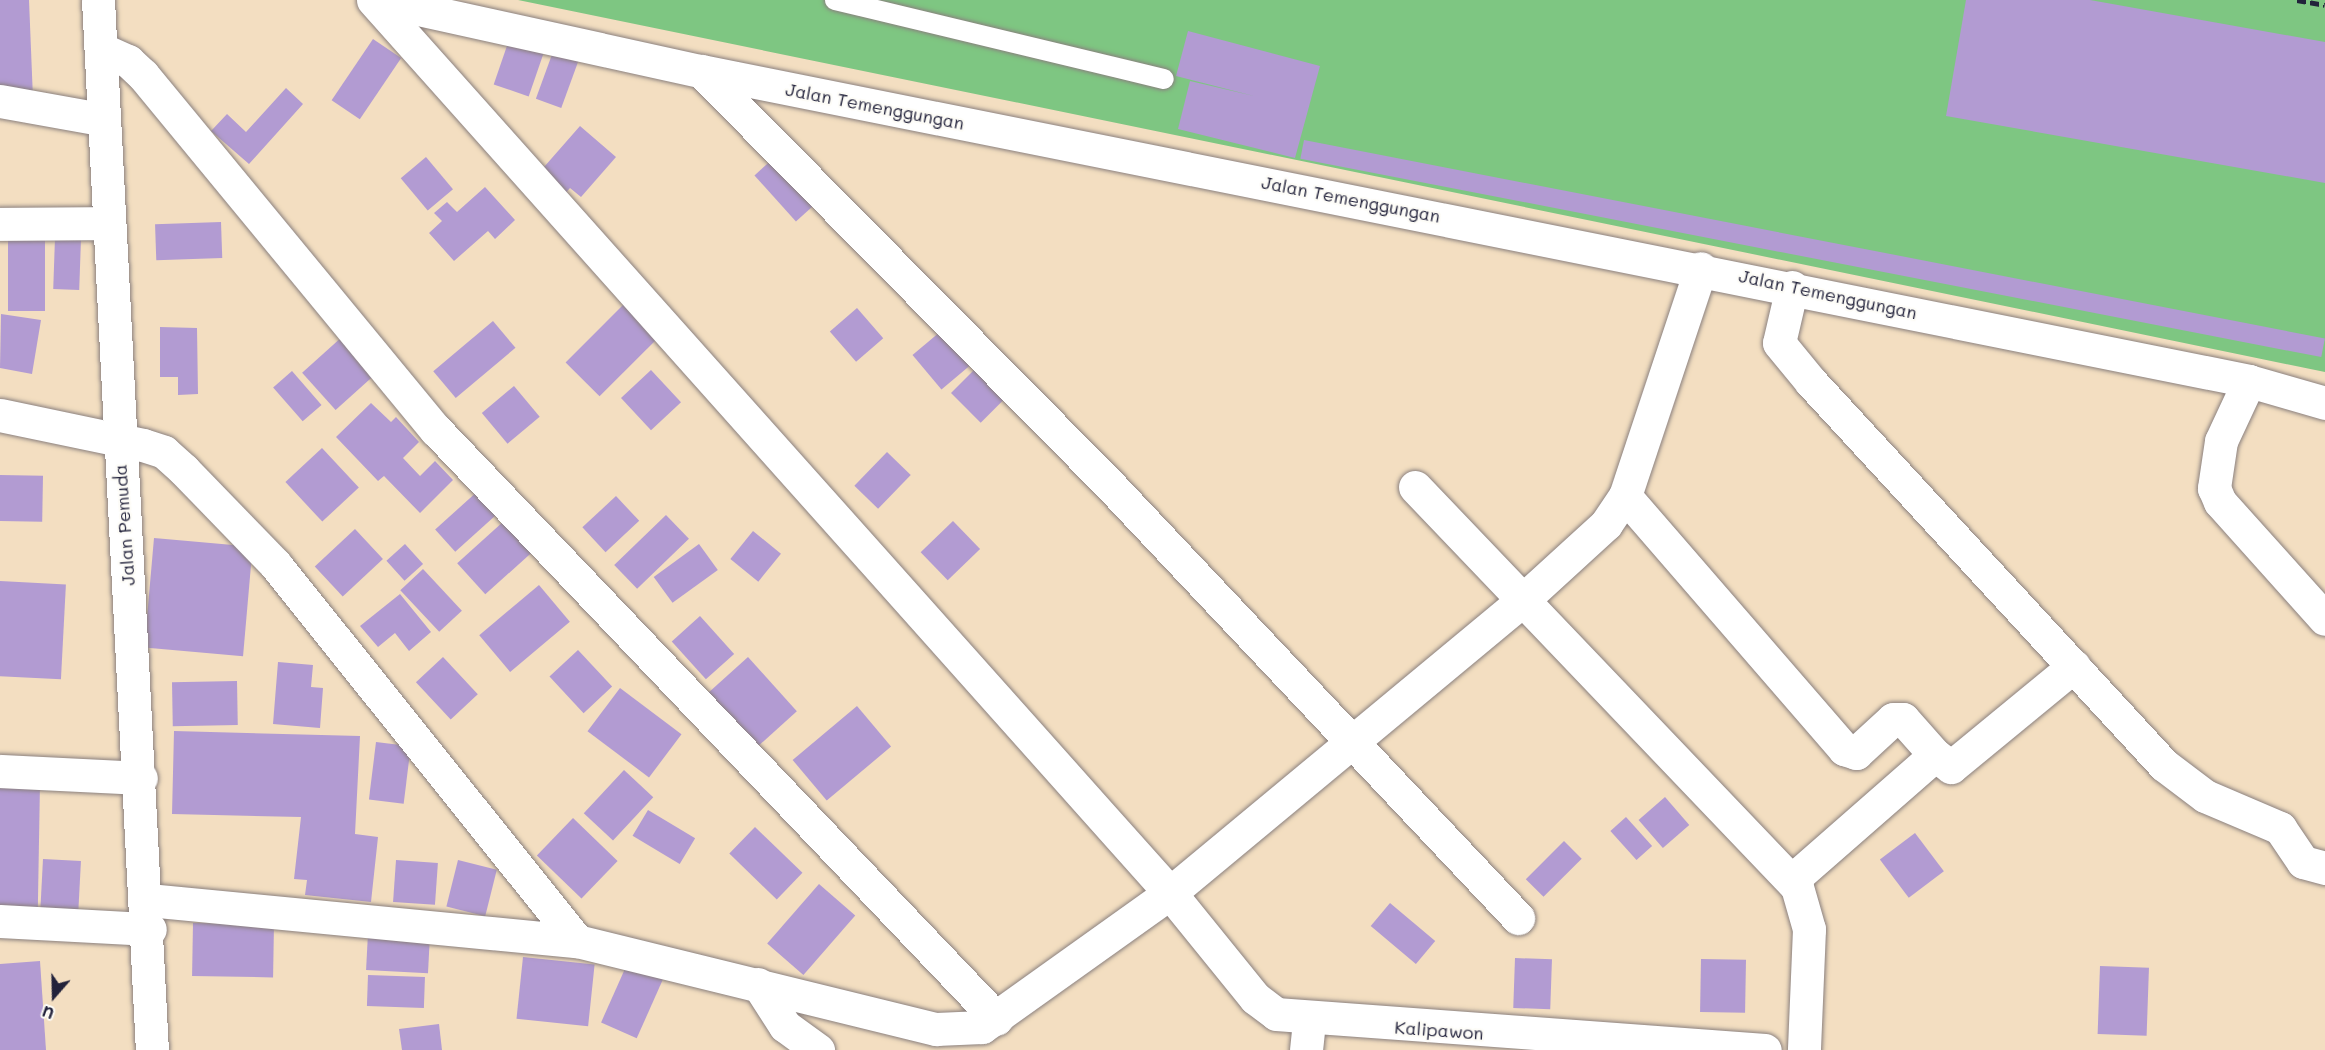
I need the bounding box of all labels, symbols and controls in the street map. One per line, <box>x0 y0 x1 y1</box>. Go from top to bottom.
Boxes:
street label: Jalan Temenggungan <box>784 78 966 134</box>
street label: Jalan Temenggungan <box>1260 171 1442 227</box>
street label: Jalan Temenggungan <box>1737 265 1919 323</box>
street label: Jalan Pemuda <box>109 464 139 586</box>
north arrow <box>24 966 84 1026</box>
text: U <box>39 1002 57 1025</box>
street label: Kalipawon <box>1394 1016 1484 1044</box>

